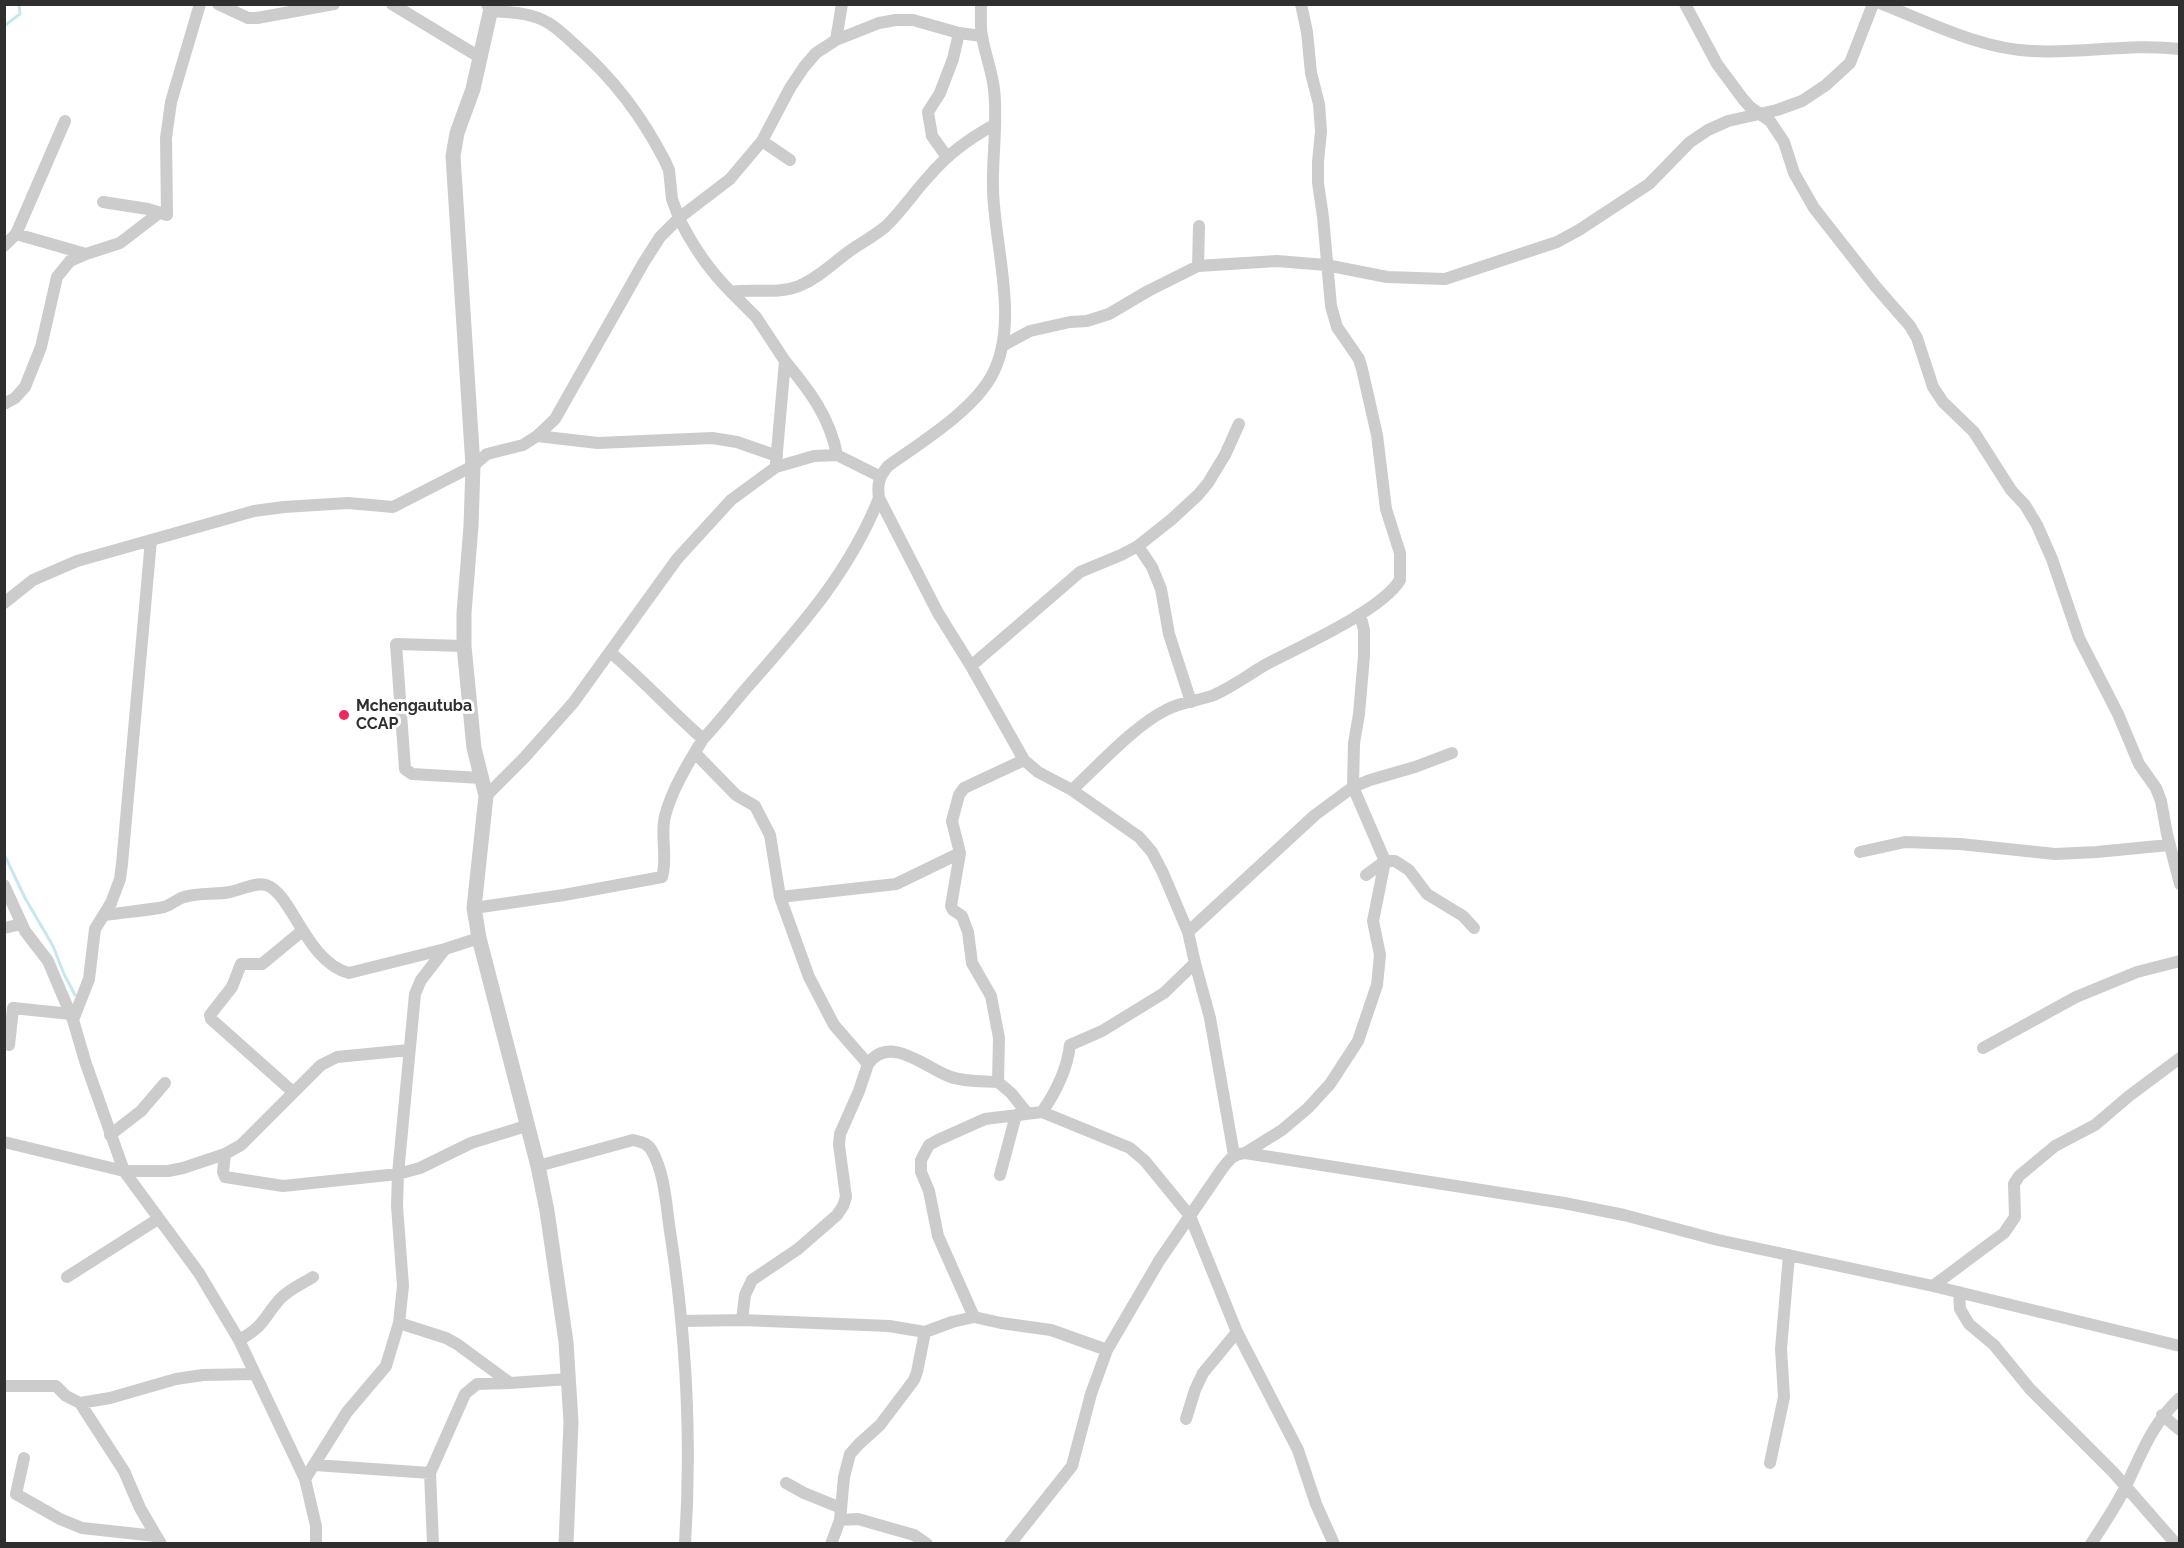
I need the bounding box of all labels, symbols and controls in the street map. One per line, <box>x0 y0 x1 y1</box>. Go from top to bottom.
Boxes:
place label: Mchengautuba CCAP <box>356 696 472 734</box>
marker: Mchengautuba CCAP <box>337 708 351 722</box>

